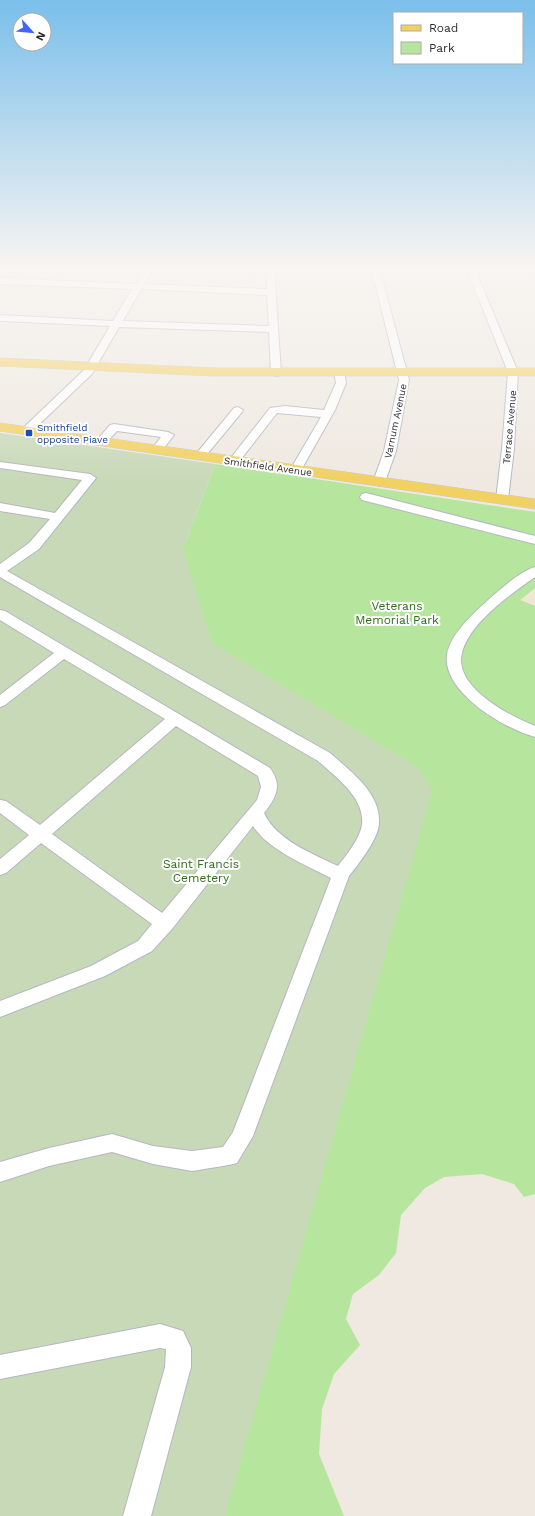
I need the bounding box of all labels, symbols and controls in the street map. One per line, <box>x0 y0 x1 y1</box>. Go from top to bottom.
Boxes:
north arrow <box>12 12 52 52</box>
legend <box>393 12 523 64</box>
text: Road <box>429 21 458 35</box>
text: N <box>33 30 48 43</box>
text: Park <box>429 41 455 55</box>
street label: Varnum Avenue <box>382 383 409 459</box>
street label: Terrace Avenue <box>501 389 518 464</box>
place label: Smithfield opposite Piave <box>37 422 108 445</box>
marker: Smithfield opposite Piave <box>24 428 34 438</box>
street label: Smithfield Avenue <box>223 455 313 478</box>
park label: Veterans Memorial Park <box>355 599 439 627</box>
park label: Saint Francis Cemetery <box>163 857 239 885</box>

